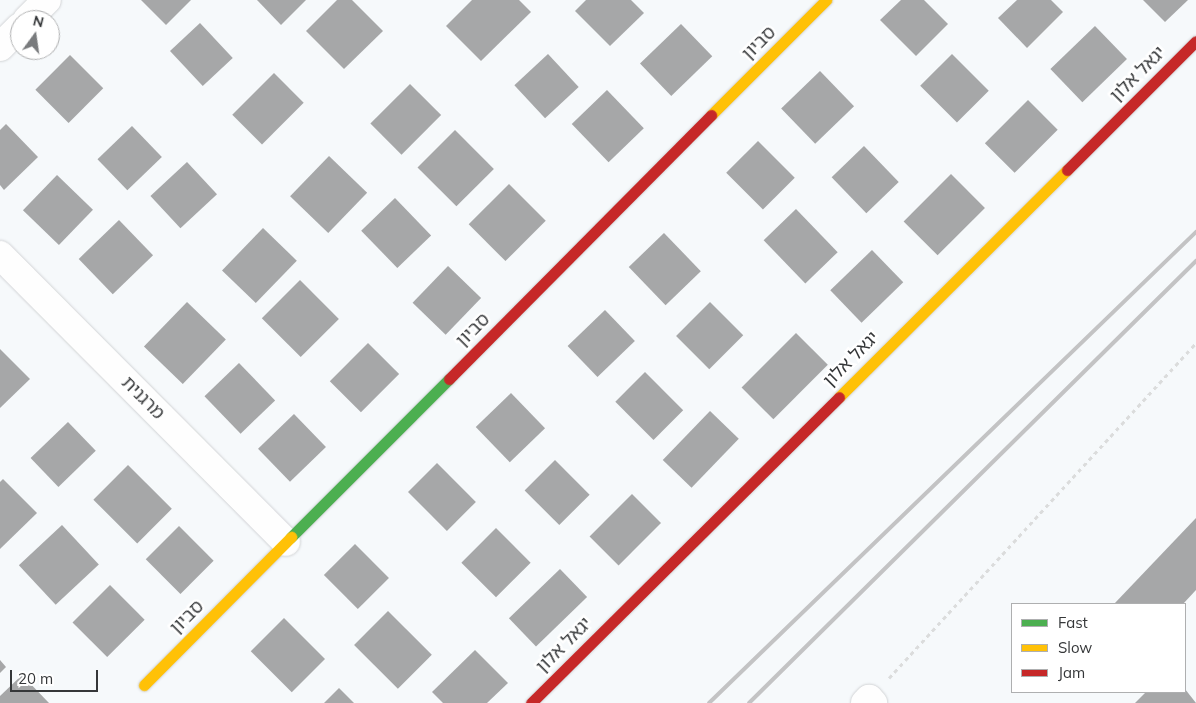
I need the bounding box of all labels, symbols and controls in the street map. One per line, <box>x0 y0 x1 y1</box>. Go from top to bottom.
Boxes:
north arrow <box>10 10 60 60</box>
text: N <box>31 11 46 31</box>
street label: סביון <box>738 22 780 64</box>
street label: יגאל אלון <box>1106 42 1170 106</box>
street label: סביון <box>452 309 494 351</box>
street label: יגאל אלון <box>819 327 883 391</box>
street label: מרגנית <box>117 372 169 424</box>
street label: סביון <box>166 596 208 638</box>
legend <box>1011 603 1186 693</box>
street label: יגאל אלון <box>532 613 596 677</box>
text: Fast <box>1058 613 1088 632</box>
text: Slow <box>1058 638 1092 657</box>
scale bar <box>12 660 100 692</box>
text: Jam <box>1058 663 1085 682</box>
text: 20 m <box>18 669 53 688</box>

